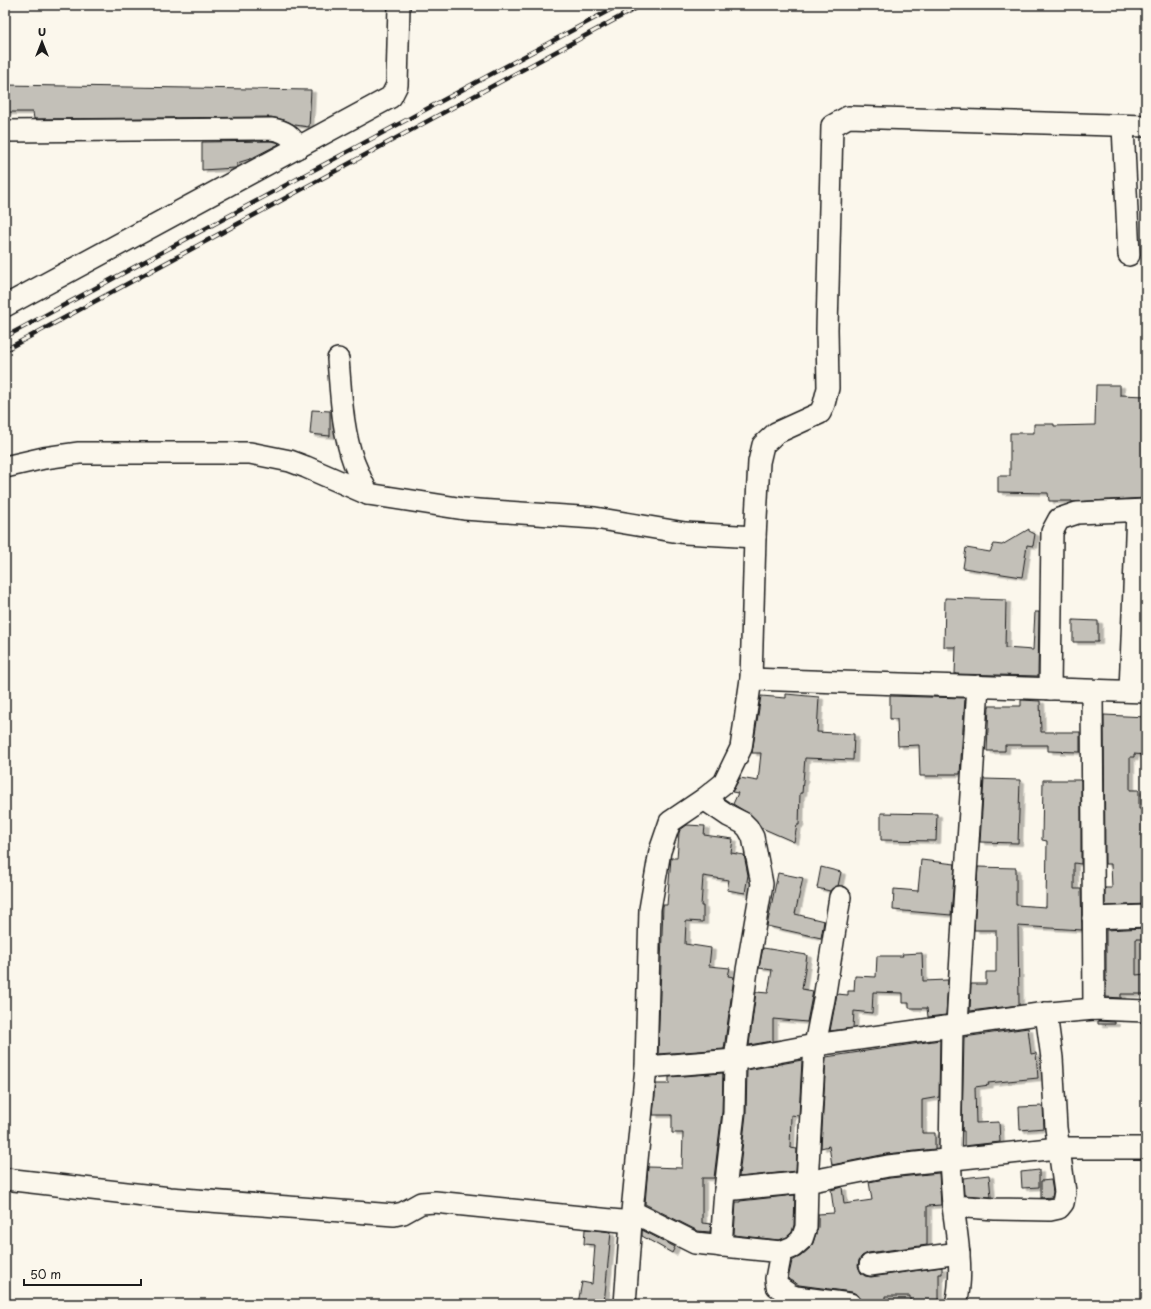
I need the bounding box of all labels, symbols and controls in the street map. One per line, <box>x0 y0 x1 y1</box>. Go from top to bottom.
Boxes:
north arrow <box>22 22 62 62</box>
text: U <box>38 23 46 40</box>
scale bar <box>24 1261 141 1287</box>
text: 50 m <box>30 1265 61 1283</box>

